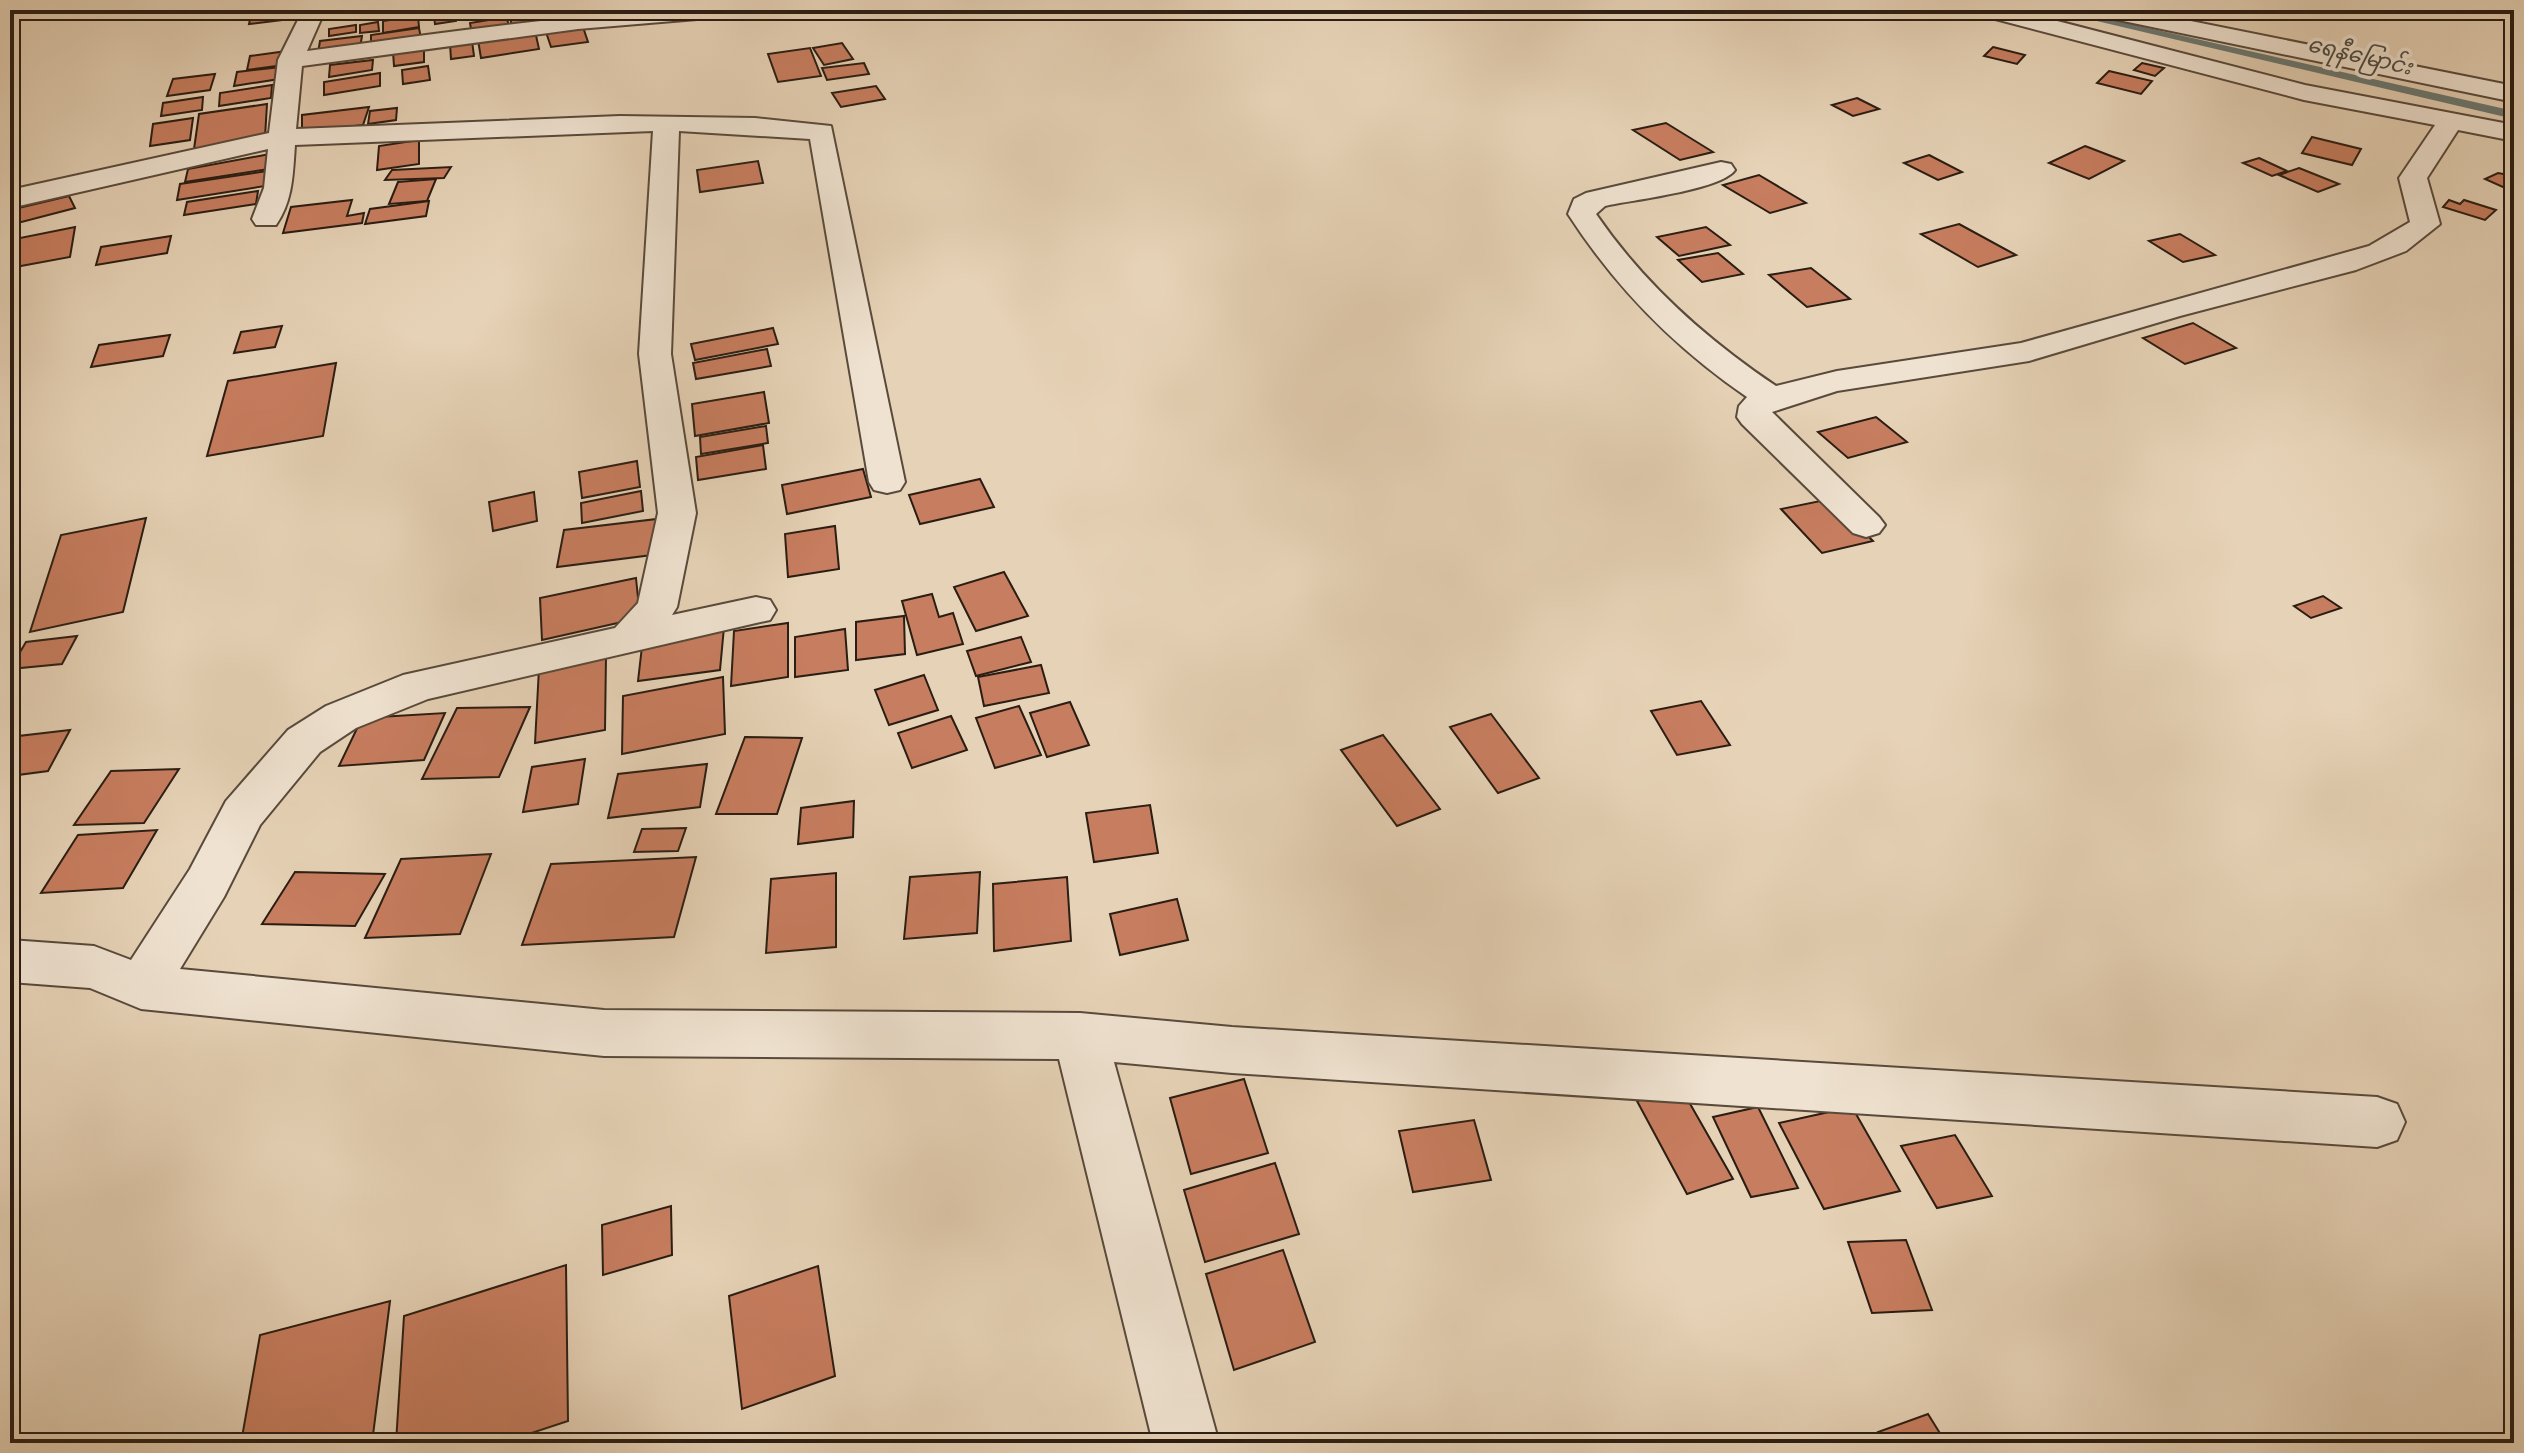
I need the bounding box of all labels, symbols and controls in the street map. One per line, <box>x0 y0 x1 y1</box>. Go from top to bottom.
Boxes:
water label: ရေနီမြောင်း <box>2304 28 2417 86</box>

